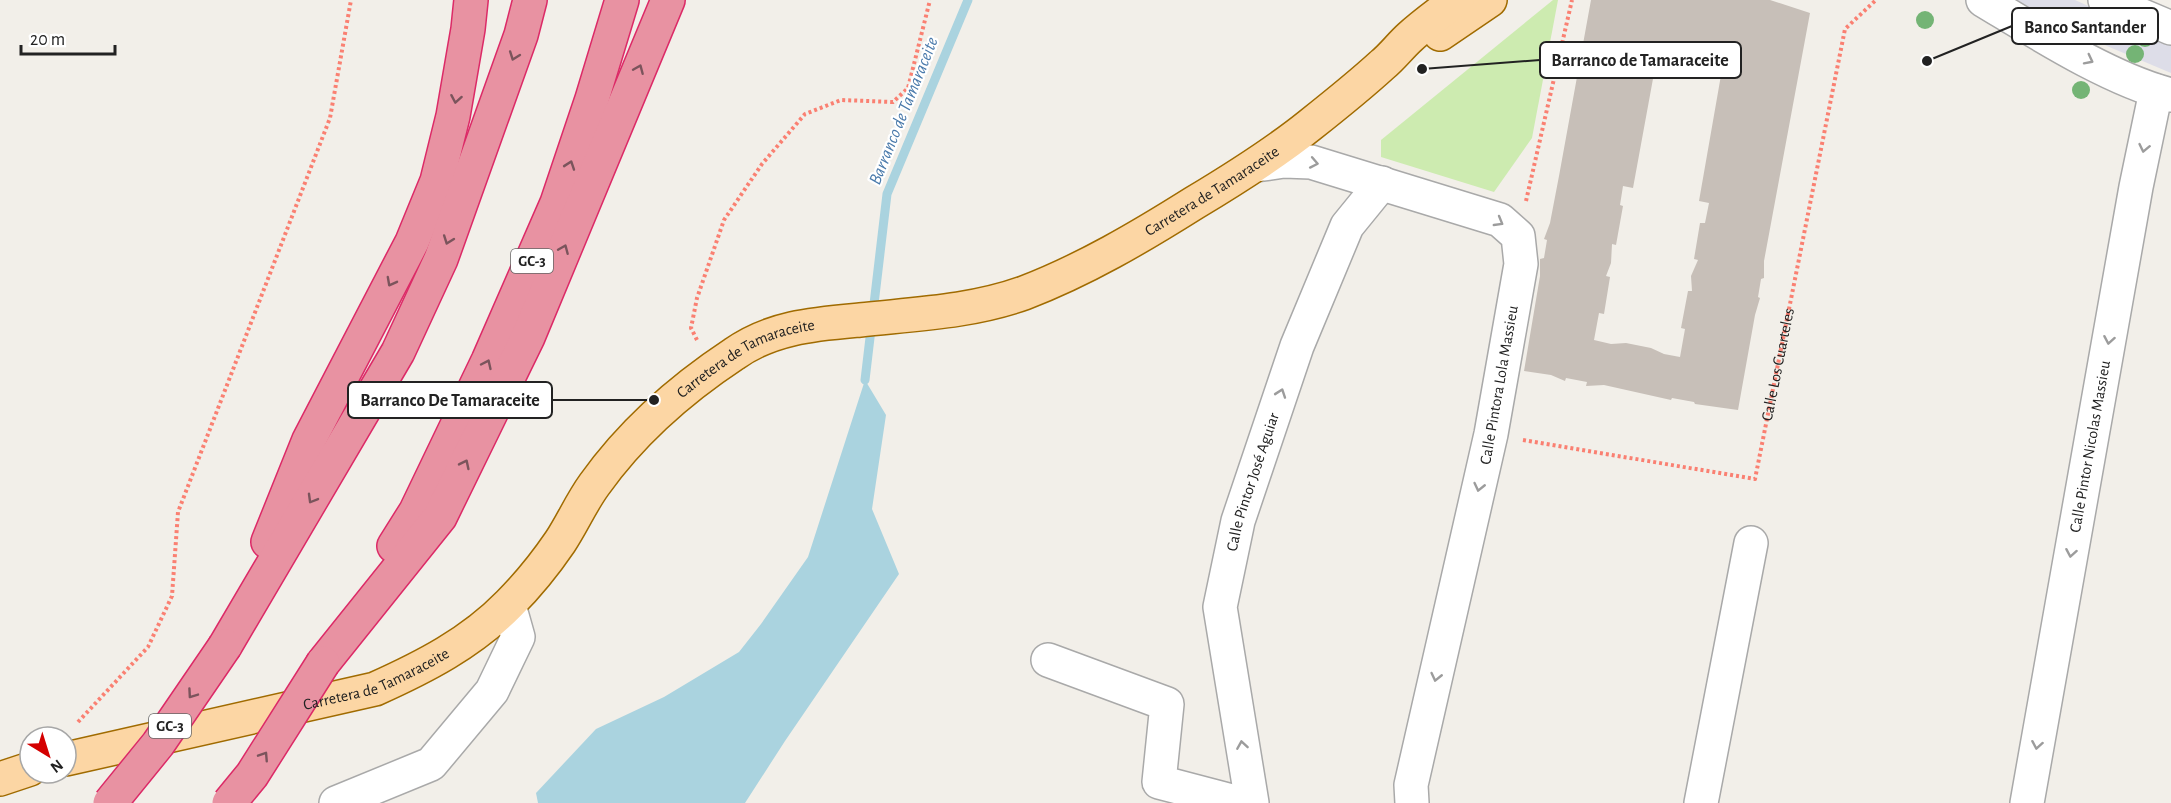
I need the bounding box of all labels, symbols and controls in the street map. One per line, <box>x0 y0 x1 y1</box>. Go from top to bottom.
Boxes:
callout: Banco Santander <box>2012 8 2158 44</box>
scale bar <box>21 18 116 56</box>
text: Banco Santander <box>2024 19 2147 37</box>
text: 20 m <box>30 31 65 49</box>
water label: Barranco de Tamaraceite <box>866 34 942 187</box>
callout: Barranco de Tamaraceite <box>1540 42 1741 78</box>
one-way arrow <box>508 50 521 61</box>
text: Barranco de Tamaraceite <box>1551 52 1729 70</box>
one-way arrow <box>2082 53 2093 64</box>
one-way arrow <box>632 65 644 76</box>
one-way arrow <box>450 94 463 104</box>
street label: Carretera de Tamaraceite <box>1142 143 1282 239</box>
one-way arrow <box>2138 143 2151 153</box>
one-way arrow <box>1309 156 1319 169</box>
one-way arrow <box>562 160 575 171</box>
one-way arrow <box>1493 215 1503 226</box>
one-way arrow <box>442 234 455 245</box>
one-way arrow <box>557 245 569 256</box>
road number: GC-3 <box>511 249 553 273</box>
one-way arrow <box>387 276 398 286</box>
street label: Calle Pintora Lola Massieu <box>1477 304 1521 466</box>
street label: Calle Los Cuarteles <box>1759 307 1797 422</box>
street label: Carretera de Tamaraceite <box>674 317 816 401</box>
one-way arrow <box>2103 335 2116 345</box>
one-way arrow <box>479 359 491 370</box>
street label: Calle Pintor Nicolas Massieu <box>2067 359 2113 534</box>
callout: Barranco De Tamaraceite <box>348 382 552 418</box>
one-way arrow <box>1274 388 1286 399</box>
text: Barranco De Tamaraceite <box>360 392 540 410</box>
street label: Calle Pintor José Aguiar <box>1224 410 1282 553</box>
one-way arrow <box>458 460 470 471</box>
one-way arrow <box>1473 482 1486 492</box>
one-way arrow <box>308 493 320 503</box>
one-way arrow <box>2065 547 2078 557</box>
street label: Carretera de Tamaraceite <box>302 645 452 713</box>
one-way arrow <box>1430 672 1443 682</box>
one-way arrow <box>188 688 199 699</box>
road number: GC-3 <box>149 714 191 738</box>
north arrow <box>18 725 78 785</box>
one-way arrow <box>2031 739 2044 749</box>
one-way arrow <box>1237 741 1249 750</box>
one-way arrow <box>256 752 268 762</box>
text: N <box>47 756 66 776</box>

